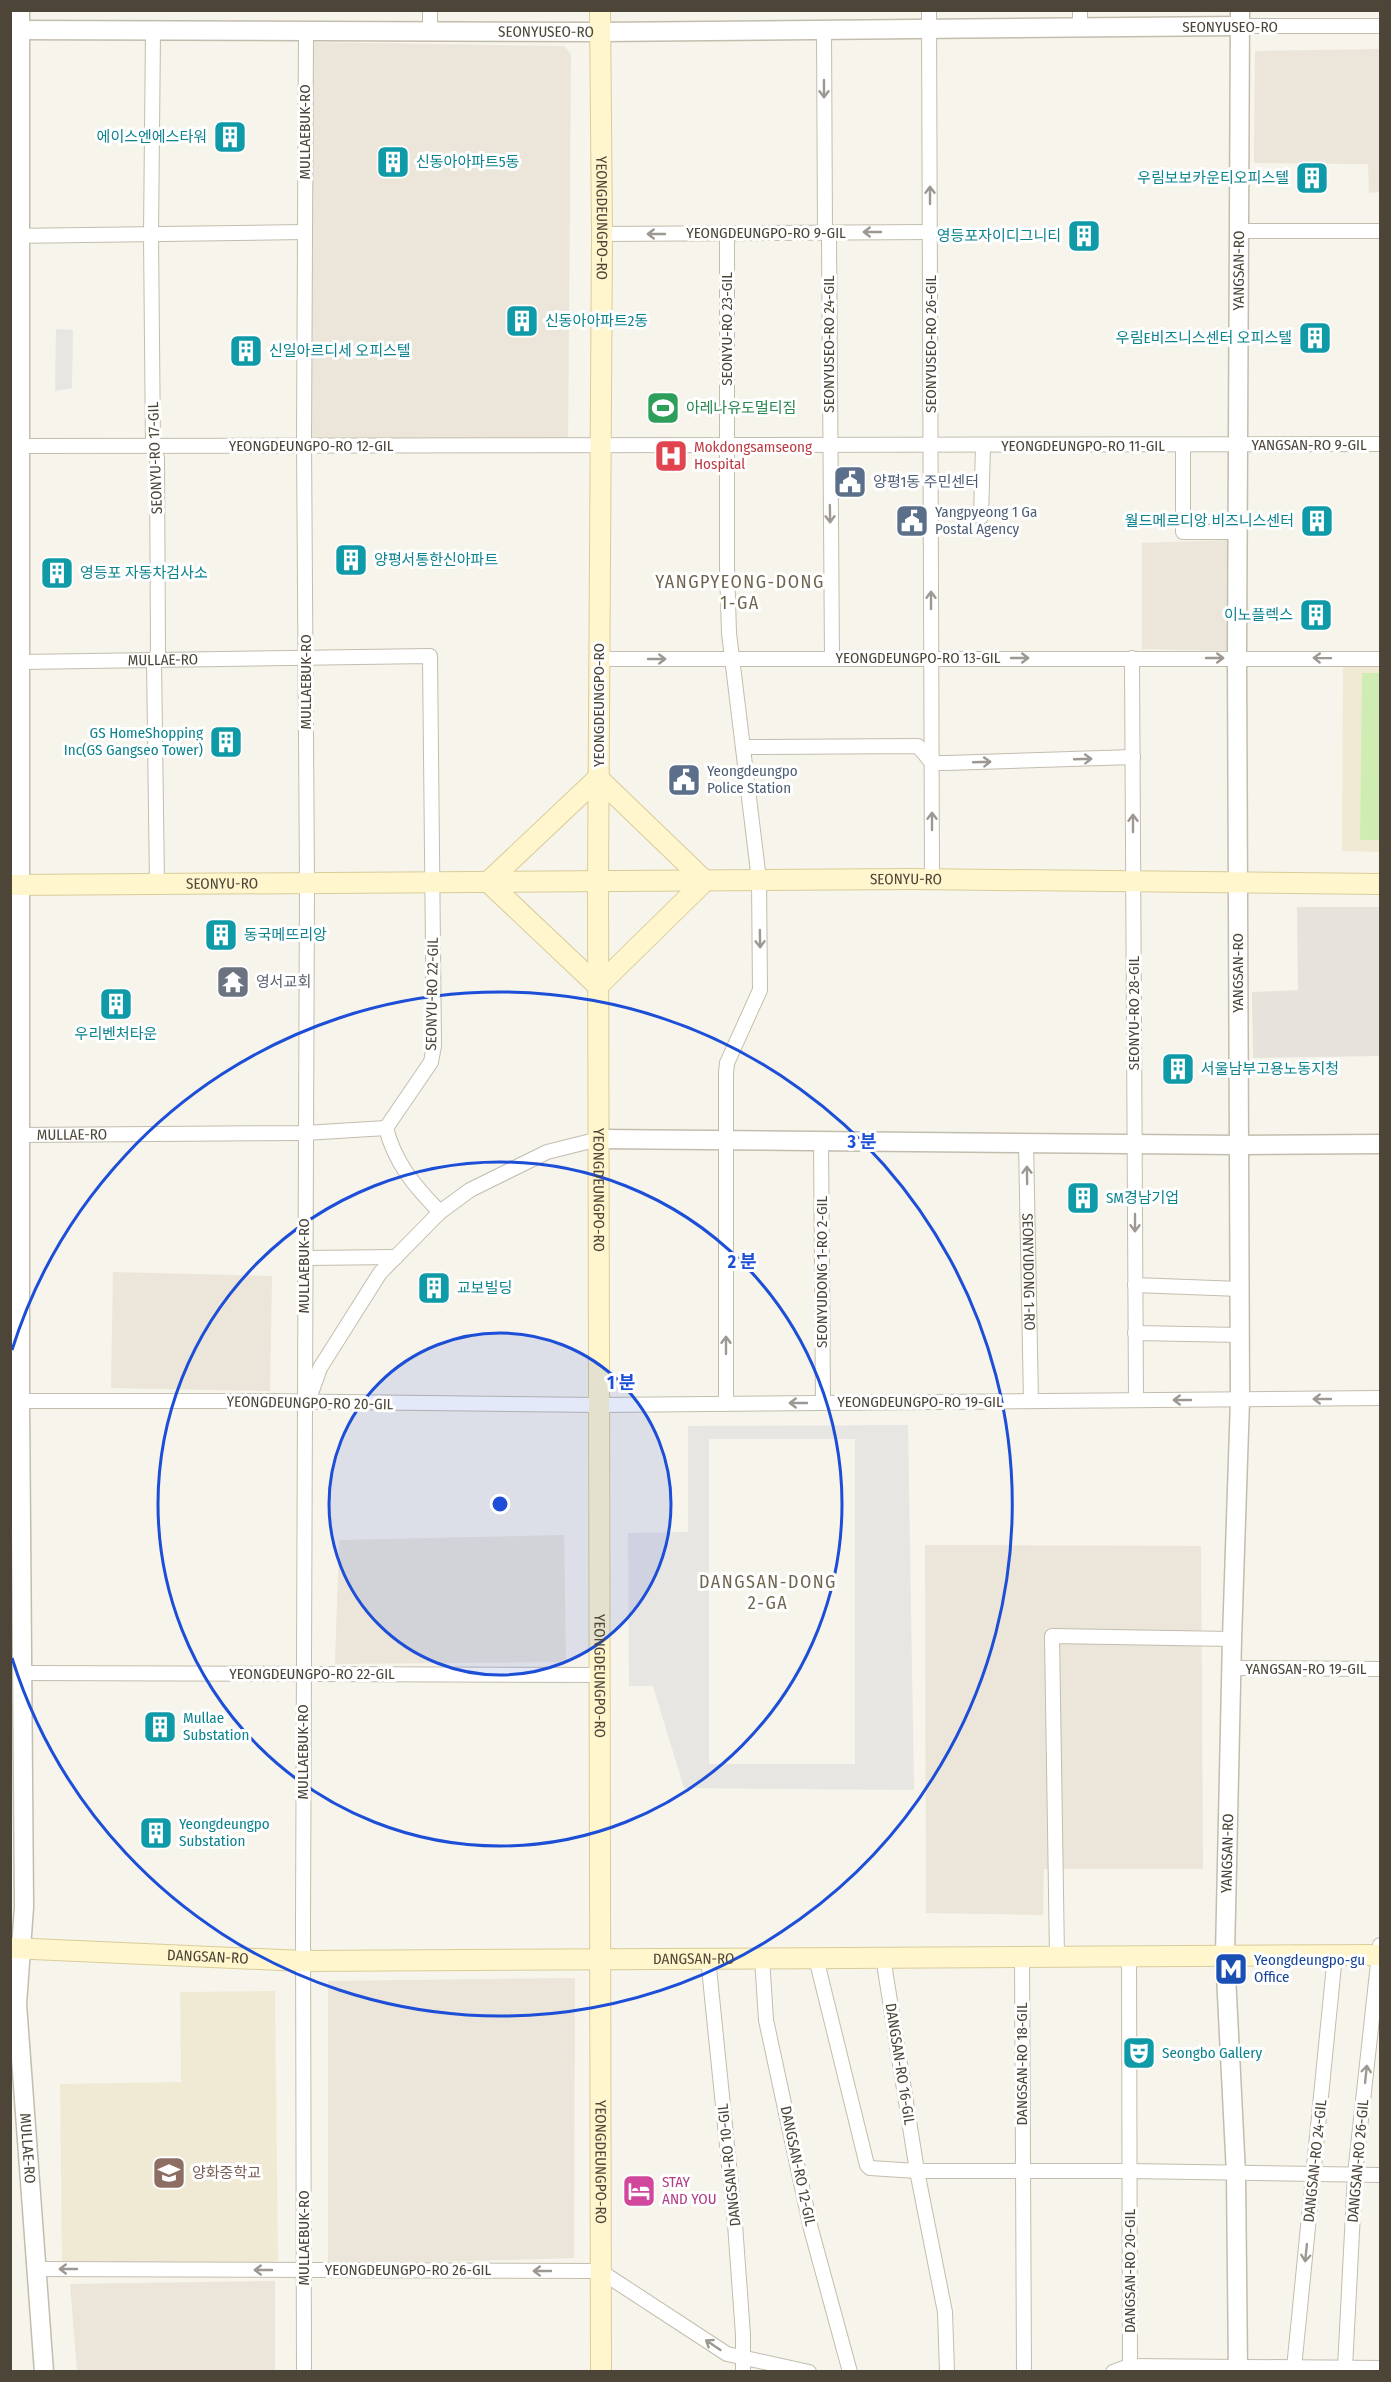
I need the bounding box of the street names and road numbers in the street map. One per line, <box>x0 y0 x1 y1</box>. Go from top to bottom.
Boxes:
street label: SEONYUSEO-RO <box>1182 18 1278 36</box>
street label: SEONYUSEO-RO <box>498 23 594 41</box>
street label: MULLAEBUK-RO <box>296 84 314 180</box>
street label: YEONGDEUNGPO-RO <box>592 156 611 280</box>
street label: YEONGDEUNGPO-RO 9-GIL <box>686 224 846 242</box>
street label: YANGSAN-RO <box>1230 231 1248 310</box>
street label: SEONYU-RO 23-GIL <box>718 272 736 386</box>
street label: SEONYUSEO-RO 24-GIL <box>820 275 838 413</box>
street label: SEONYUSEO-RO 26-GIL <box>922 275 940 413</box>
street label: SEONYU-RO 17-GIL <box>144 401 166 514</box>
street label: YANGSAN-RO 9-GIL <box>1251 436 1367 454</box>
street label: YEONGDEUNGPO-RO 12-GIL <box>229 437 394 455</box>
street label: YEONGDEUNGPO-RO 11-GIL <box>1001 437 1165 455</box>
street label: MULLAEBUK-RO <box>297 634 315 730</box>
street label: YEONGDEUNGPO-RO <box>590 643 608 767</box>
street label: YEONGDEUNGPO-RO 13-GIL <box>836 649 1001 667</box>
street label: MULLAE-RO <box>128 650 198 669</box>
street label: SEONYU-RO <box>870 870 942 888</box>
street label: SEONYU-RO <box>186 874 258 893</box>
street label: YANGSAN-RO <box>1229 933 1247 1013</box>
street label: SEONYU-RO 22-GIL <box>422 937 442 1051</box>
street label: SEONYU-RO 28-GIL <box>1125 955 1143 1070</box>
street label: MULLAE-RO <box>37 1125 107 1144</box>
street label: YEONGDEUNGPO-RO <box>589 1128 608 1252</box>
street label: SEONYUDONG 1-RO 2-GIL <box>813 1196 831 1348</box>
street label: SEONYUDONG 1-RO <box>1018 1213 1039 1331</box>
street label: MULLAEBUK-RO <box>295 1218 313 1314</box>
street label: YEONGDEUNGPO-RO 20-GIL <box>227 1393 394 1413</box>
street label: YEONGDEUNGPO-RO 19-GIL <box>837 1393 1003 1411</box>
street label: YEONGDEUNGPO-RO <box>590 1614 609 1738</box>
street label: YANGSAN-RO 19-GIL <box>1245 1660 1367 1678</box>
street label: YEONGDEUNGPO-RO 22-GIL <box>229 1665 395 1683</box>
street label: MULLAEBUK-RO <box>294 1704 312 1800</box>
street label: YANGSAN-RO <box>1217 1813 1237 1893</box>
street label: DANGSAN-RO <box>167 1946 249 1968</box>
street label: DANGSAN-RO <box>653 1950 735 1968</box>
street label: DANGSAN-RO 16-GIL <box>881 2002 919 2127</box>
street label: DANGSAN-RO 18-GIL <box>1013 2002 1031 2126</box>
street label: DANGSAN-RO 24-GIL <box>1300 2098 1330 2223</box>
street label: DANGSAN-RO 26-GIL <box>1344 2098 1372 2223</box>
street label: YEONGDEUNGPO-RO <box>591 2100 610 2224</box>
street label: DANGSAN-RO 10-GIL <box>714 2102 744 2227</box>
street label: DANGSAN-RO 12-GIL <box>776 2104 820 2228</box>
street label: MULLAE-RO <box>16 2113 39 2184</box>
street label: MULLAEBUK-RO <box>295 2190 313 2286</box>
street label: DANGSAN-RO 20-GIL <box>1121 2209 1139 2333</box>
street label: YEONGDEUNGPO-RO 26-GIL <box>325 2261 491 2279</box>

